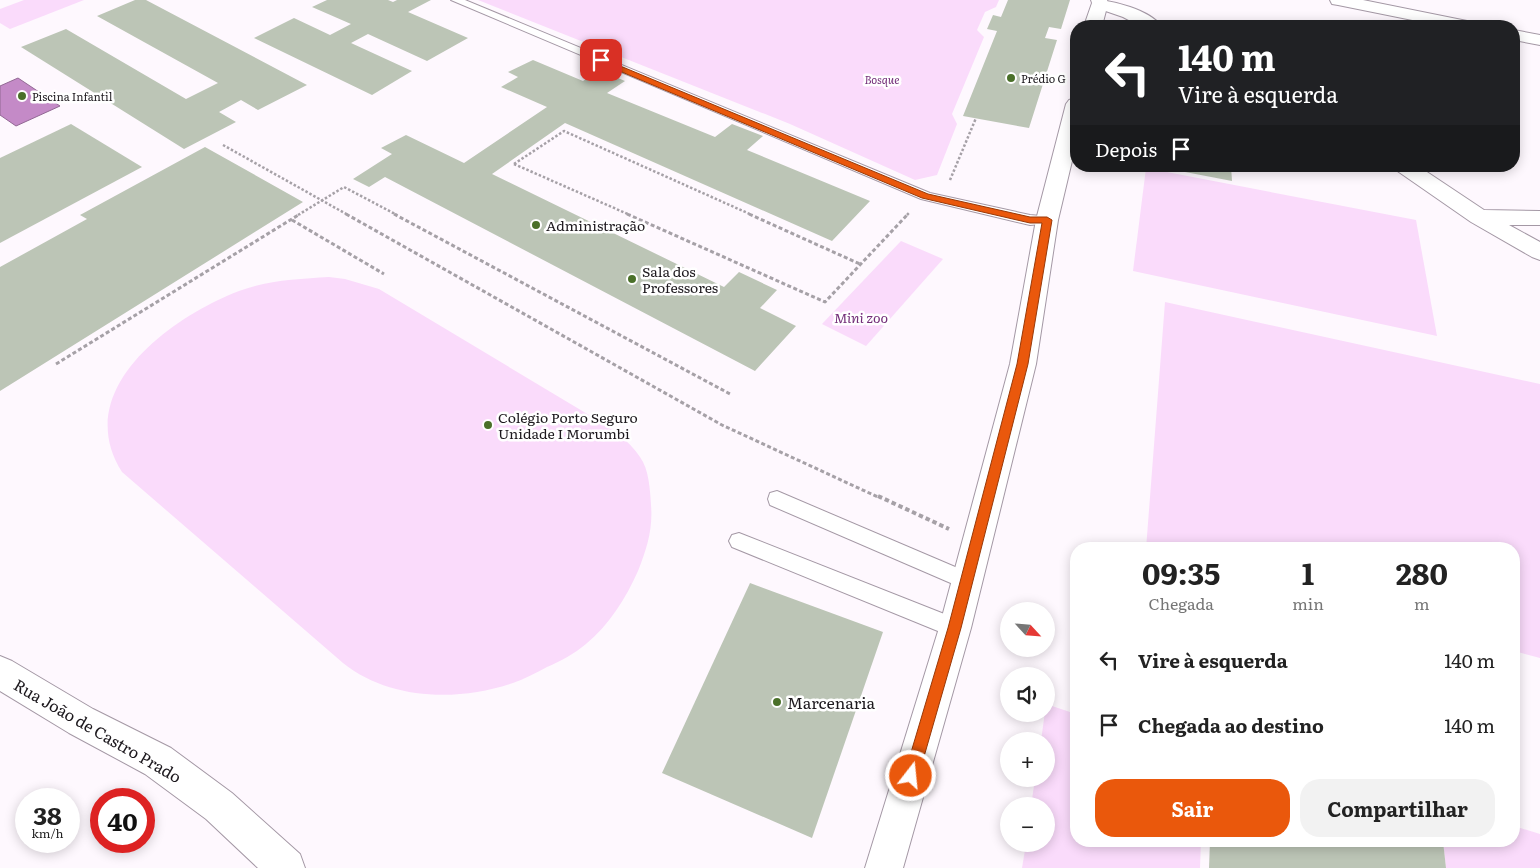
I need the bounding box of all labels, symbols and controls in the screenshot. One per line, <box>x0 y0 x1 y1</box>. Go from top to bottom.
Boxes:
text: 140 m <box>1178 30 1276 82</box>
pin <box>580 39 622 81</box>
icon: left <box>1095 40 1160 105</box>
icon: arrive <box>587 46 615 74</box>
place label: Prédio G <box>1021 70 1066 86</box>
park label: Bosque <box>865 71 899 87</box>
marker: Prédio G <box>1005 72 1017 84</box>
text: Vire à esquerda <box>1178 77 1338 110</box>
place label: Piscina Infantil <box>32 88 113 104</box>
marker: Piscina Infantil <box>16 90 28 102</box>
text: Depois <box>1095 135 1157 163</box>
icon: arrive <box>1167 135 1195 163</box>
place label: Administração <box>546 215 645 235</box>
marker: Administração <box>530 219 542 231</box>
place label: Sala dos Professores <box>642 261 718 297</box>
marker: Sala dos Professores <box>626 273 638 285</box>
park label: Mini zoo <box>834 307 888 327</box>
place label: Colégio Porto Seguro Unidade I Morumbi <box>498 407 638 443</box>
marker: Colégio Porto Seguro Unidade I Morumbi <box>482 419 494 431</box>
text: 09:35 <box>1142 550 1220 594</box>
text: 1 <box>1302 550 1314 594</box>
text: 280 <box>1396 550 1448 594</box>
text: Chegada <box>1148 591 1214 615</box>
text: min <box>1292 591 1324 615</box>
text: m <box>1414 591 1430 615</box>
north arrow <box>1000 602 1055 658</box>
map controls <box>1000 602 1055 852</box>
icon: left <box>1095 646 1123 674</box>
text: Vire à esquerda <box>1138 646 1288 674</box>
text: 140 m <box>1444 646 1495 674</box>
button: sound <box>1000 667 1055 722</box>
street label: Rua João de Castro Prado <box>10 672 186 788</box>
place label: Marcenaria <box>787 690 876 714</box>
marker: Marcenaria <box>771 696 783 708</box>
icon: arrive <box>1095 711 1123 739</box>
text: Chegada ao destino <box>1138 711 1324 739</box>
text: 140 m <box>1444 711 1495 739</box>
button: + <box>1000 732 1055 787</box>
position arrow <box>884 749 936 801</box>
button: Sair <box>1095 779 1290 837</box>
button: Compartilhar <box>1300 779 1495 837</box>
speed limit sign: 40 <box>90 788 155 853</box>
text: 38 <box>33 796 62 833</box>
button: − <box>1000 797 1055 852</box>
text: km/h <box>32 824 63 842</box>

